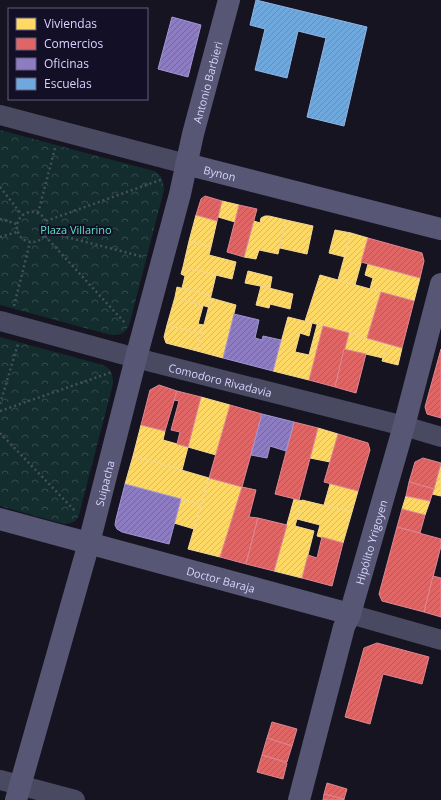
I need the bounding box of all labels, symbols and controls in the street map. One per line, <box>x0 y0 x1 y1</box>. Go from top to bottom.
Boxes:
legend <box>8 8 148 100</box>
text: Viviendas <box>44 15 97 32</box>
text: Comercios <box>44 35 104 52</box>
street label: Antonio Barbieri <box>189 40 225 125</box>
text: Oficinas <box>44 55 89 72</box>
text: Escuelas <box>44 75 92 92</box>
street label: Bynon <box>202 161 238 184</box>
park label: Plaza Villarino <box>40 222 112 237</box>
street label: Comodoro Rivadavia <box>167 359 274 400</box>
street label: Suipacha <box>91 459 117 507</box>
street label: Hipólito Yrigoyen <box>351 498 390 586</box>
street label: Doctor Baraja <box>185 563 257 595</box>

